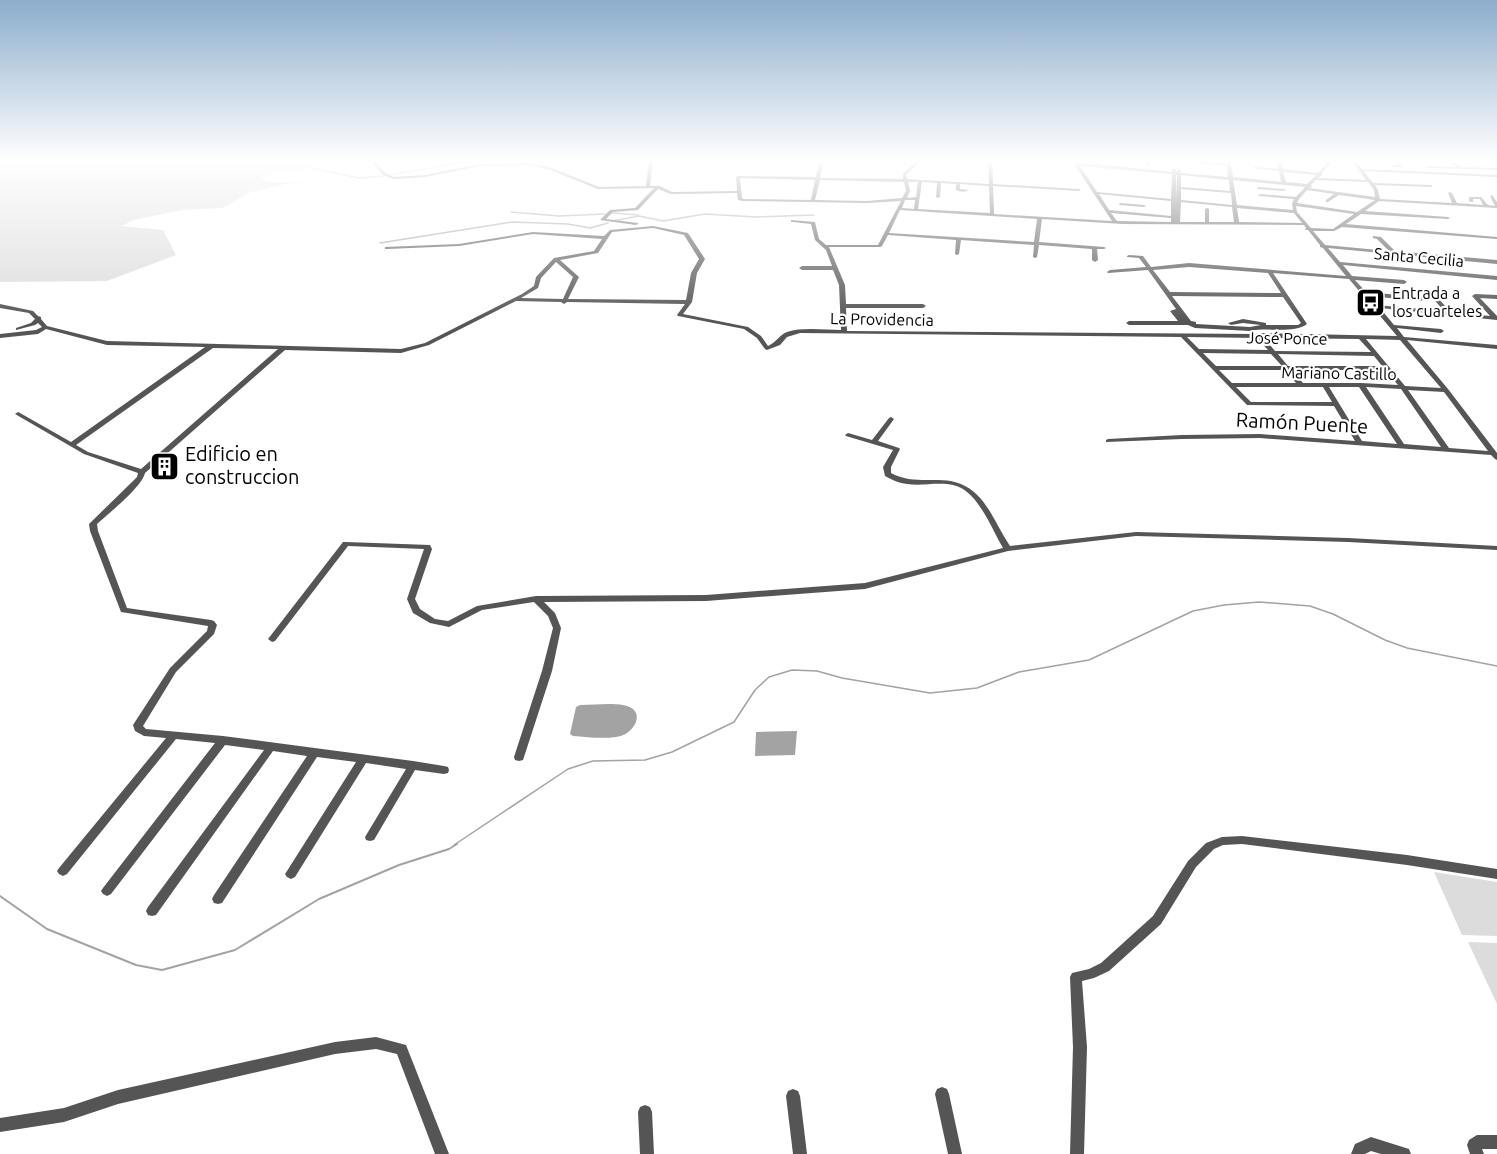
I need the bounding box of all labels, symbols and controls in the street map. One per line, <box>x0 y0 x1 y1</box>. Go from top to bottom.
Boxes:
street label: Santa Cecilia <box>1373 244 1465 270</box>
place label: Entrada a los cuarteles <box>1392 284 1482 320</box>
bus stop icon: Entrada a los cuarteles <box>1355 286 1387 318</box>
street label: La Providencia <box>830 309 934 329</box>
street label: José Ponce <box>1246 328 1328 348</box>
street label: Mariano Castillo <box>1281 363 1397 383</box>
street label: Ramón Puente <box>1235 408 1369 437</box>
place label: Edificio en construccion <box>185 442 299 488</box>
building icon: Edificio en construccion <box>148 450 180 482</box>

